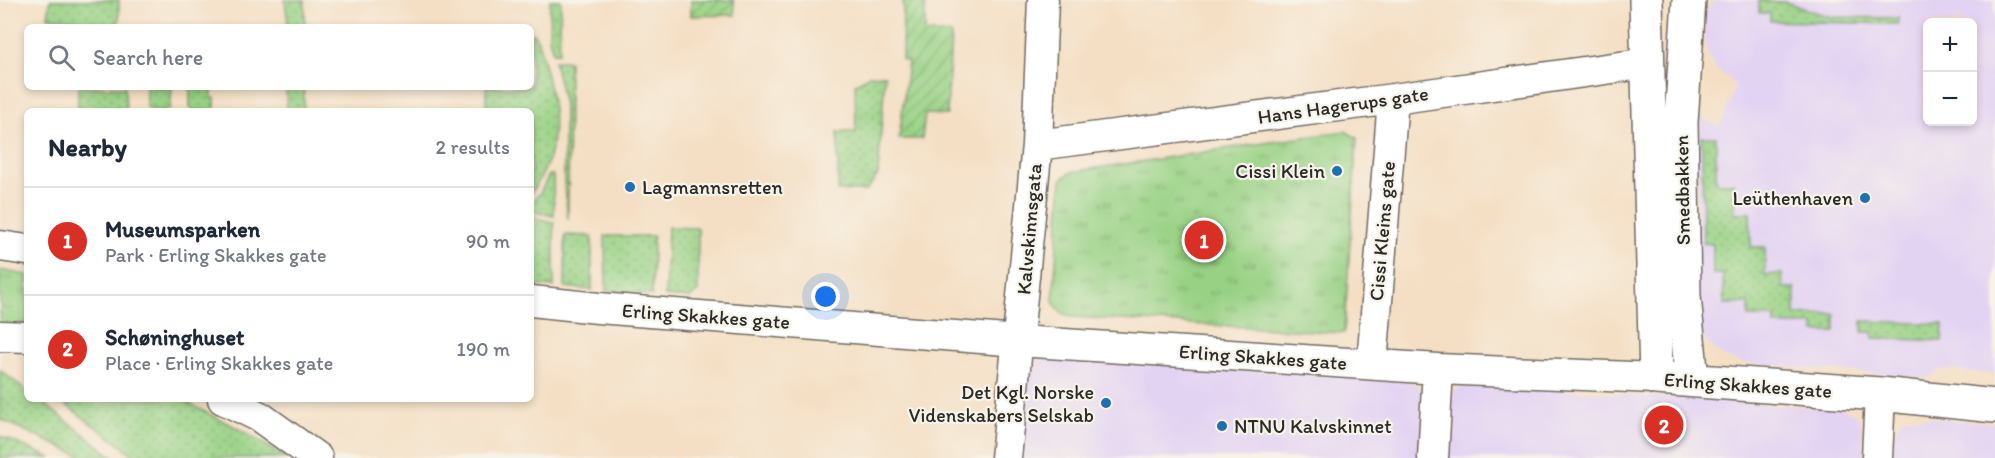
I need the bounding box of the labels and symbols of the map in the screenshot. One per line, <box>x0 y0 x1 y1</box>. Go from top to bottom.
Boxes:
street label: Hans Hagerups gate <box>1256 81 1430 129</box>
street label: Smedbakken <box>1669 135 1695 245</box>
place label: Cissi Klein <box>1235 159 1325 183</box>
street label: Cissi Kleins gate <box>1364 160 1400 302</box>
street label: Kalvskinnsgata <box>1011 162 1047 296</box>
marker: Cissi Klein <box>1330 164 1344 178</box>
place label: Lagmannsretten <box>642 175 783 199</box>
marker: Lagmannsretten <box>623 180 637 194</box>
place label: Leüthenhaven <box>1732 186 1853 210</box>
marker: Leüthenhaven <box>1858 191 1872 205</box>
pin: 1 <box>1184 218 1224 262</box>
your location <box>811 282 840 311</box>
street label: Erling Skakkes gate <box>621 298 791 334</box>
street label: Erling Skakkes gate <box>1178 339 1348 375</box>
street label: Erling Skakkes gate <box>1663 367 1833 403</box>
place label: Det Kgl. Norske Videnskabers Selskab <box>908 380 1094 427</box>
marker: Det Kgl. Norske Videnskabers Selskab <box>1099 396 1113 410</box>
pin: 2 <box>1644 402 1684 448</box>
place label: NTNU Kalvskinnet <box>1234 414 1392 438</box>
marker: NTNU Kalvskinnet <box>1215 419 1229 433</box>

